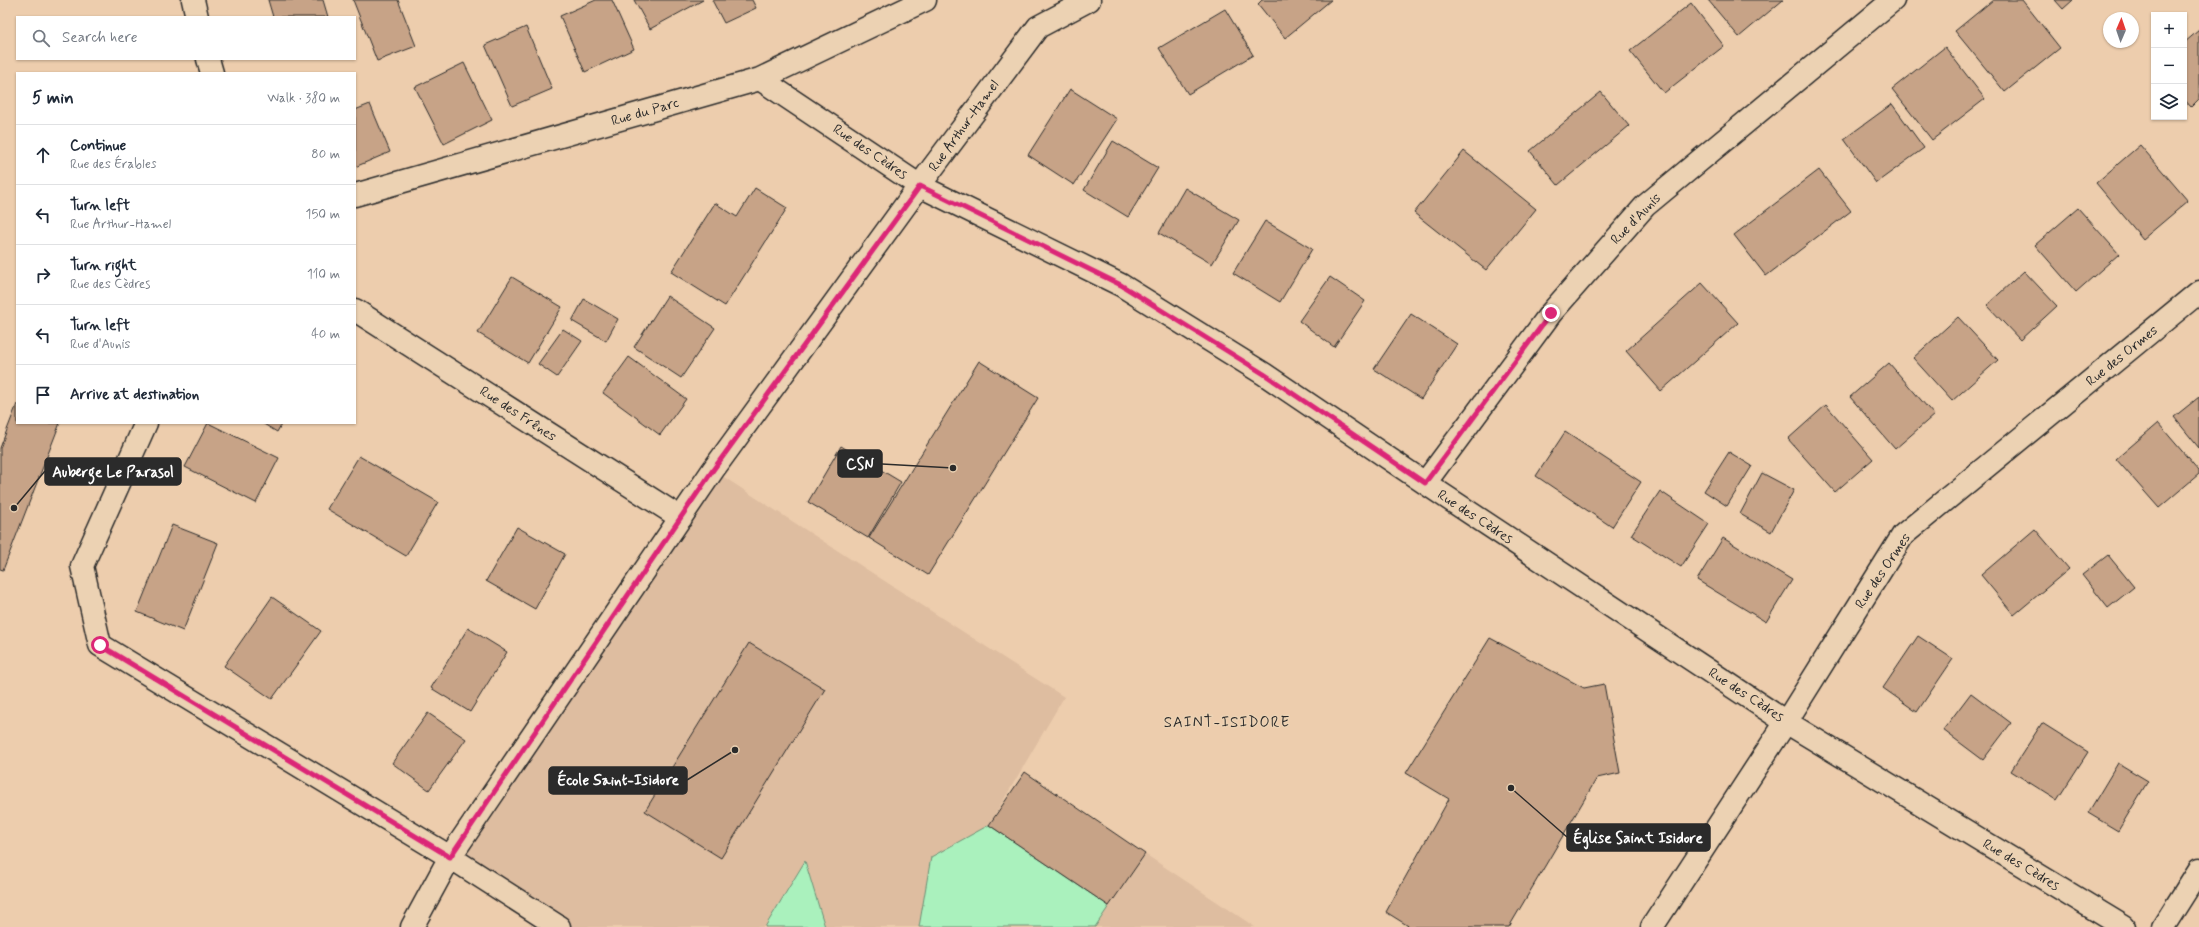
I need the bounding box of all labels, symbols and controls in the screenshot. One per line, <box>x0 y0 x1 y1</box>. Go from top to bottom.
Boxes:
north arrow <box>2103 12 2139 48</box>
map controls <box>2151 12 2187 120</box>
button: + <box>2151 12 2187 48</box>
search box <box>16 16 356 60</box>
icon: search <box>30 27 52 49</box>
text: Search here <box>62 28 138 48</box>
button: − <box>2151 48 2187 84</box>
street label: Rue Arthur-Hamel <box>925 76 1003 175</box>
button: layers <box>2151 84 2187 120</box>
text: 5 min <box>32 87 74 109</box>
text: Walk · 380 m <box>267 90 340 107</box>
street label: Rue du Parc <box>609 94 681 130</box>
street label: Rue des Cèdres <box>829 120 911 184</box>
text: Continue <box>70 136 126 156</box>
icon: ahead <box>32 144 54 166</box>
text: 80 m <box>311 146 340 163</box>
text: Rue des Érables <box>70 156 157 173</box>
street label: Rue d'Aunis <box>1607 189 1665 249</box>
text: Turn left <box>70 196 130 216</box>
icon: left <box>32 204 54 226</box>
text: 150 m <box>306 206 340 223</box>
text: Rue Arthur-Hamel <box>70 216 171 233</box>
text: Turn right <box>70 256 137 276</box>
icon: right <box>32 264 54 286</box>
text: 110 m <box>307 266 340 283</box>
text: Rue des Cèdres <box>70 276 150 293</box>
route end <box>1542 304 1560 322</box>
text: Turn left <box>70 316 130 336</box>
street label: Rue des Ormes <box>2082 322 2162 390</box>
icon: left <box>32 324 54 346</box>
text: 40 m <box>311 326 340 343</box>
text: Rue d'Aunis <box>70 336 130 353</box>
street label: Rue des Frênes <box>476 382 560 446</box>
icon: arrive <box>32 384 54 406</box>
text: Arrive at destination <box>70 385 199 405</box>
callout: CSN <box>838 450 882 477</box>
text: CSN <box>846 455 874 475</box>
callout: Auberge Le Parasol <box>45 458 181 485</box>
text: Auberge Le Parasol <box>52 463 174 485</box>
street label: Rue des Cèdres <box>1434 486 1517 548</box>
street label: Rue des Ormes <box>1851 530 1915 612</box>
route start <box>91 636 109 654</box>
street label: Rue des Cèdres <box>1705 664 1788 726</box>
district label: SAINT-ISIDORE <box>1164 713 1290 733</box>
callout: École Saint-Isidore <box>549 767 687 794</box>
text: École Saint-Isidore <box>557 769 679 791</box>
callout: Église Saint Isidore <box>1567 824 1710 851</box>
text: Église Saint Isidore <box>1573 827 1703 850</box>
street label: Rue des Cèdres <box>1979 835 2063 895</box>

